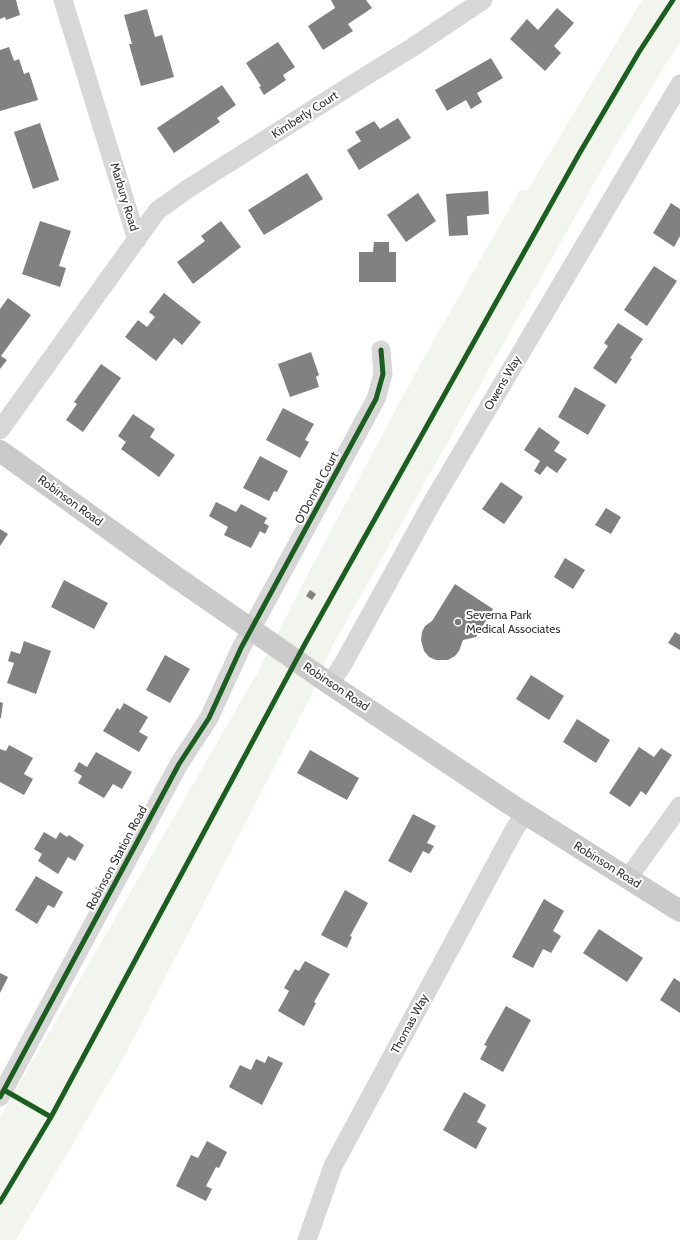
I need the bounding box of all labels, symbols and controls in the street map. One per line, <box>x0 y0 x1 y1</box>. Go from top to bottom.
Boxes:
street label: Kimberly Court <box>269 88 341 142</box>
street label: Marbury Road <box>107 161 141 233</box>
street label: Owens Way <box>482 353 524 413</box>
street label: O'Donnel Court <box>292 449 342 527</box>
street label: Robinson Road <box>35 473 105 529</box>
place label: Severna Park Medical Associates <box>466 608 560 636</box>
marker: Severna Park Medical Associates <box>453 617 463 627</box>
street label: Robinson Road <box>300 660 372 714</box>
street label: Robinson Station Road <box>83 804 151 912</box>
street label: Robinson Road <box>571 839 643 891</box>
street label: Thomas Way <box>388 992 432 1056</box>

